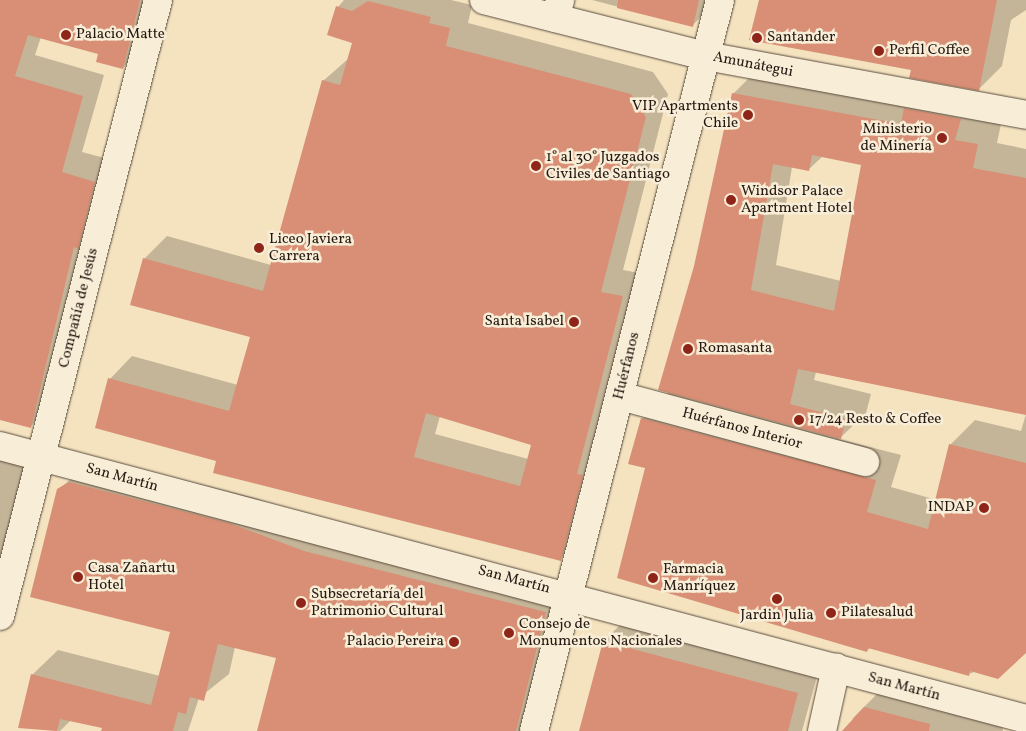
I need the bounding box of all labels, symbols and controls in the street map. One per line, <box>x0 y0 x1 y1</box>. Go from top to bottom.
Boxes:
place label: Palacio Matte <box>76 26 165 44</box>
marker: Palacio Matte <box>60 29 72 41</box>
place label: Santander <box>767 29 835 47</box>
marker: Santander <box>751 32 763 44</box>
place label: Perfil Coffee <box>889 42 970 60</box>
marker: Perfil Coffee <box>873 45 885 57</box>
street label: Amunátegui <box>711 48 795 82</box>
place label: VIP Apartments Chile <box>632 97 738 132</box>
marker: VIP Apartments Chile <box>742 109 754 121</box>
place label: Ministerio de Minería <box>861 120 932 155</box>
marker: Ministerio de Minería <box>936 132 948 144</box>
place label: 1° al 30° Juzgados Civiles de Santiago <box>546 148 670 183</box>
marker: 1° al 30° Juzgados Civiles de Santiago <box>530 160 542 172</box>
place label: Windsor Palace Apartment Hotel <box>741 182 852 217</box>
marker: Windsor Palace Apartment Hotel <box>725 194 737 206</box>
place label: Liceo Javiera Carrera <box>269 230 352 265</box>
marker: Liceo Javiera Carrera <box>253 242 265 254</box>
street label: Compañía de Jesús <box>55 246 103 370</box>
place label: Santa Isabel <box>485 313 564 331</box>
marker: Santa Isabel <box>568 316 580 328</box>
street label: Huérfanos <box>610 330 644 402</box>
place label: Romasanta <box>698 340 772 358</box>
marker: Romasanta <box>682 343 694 355</box>
street label: Huérfanos Interior <box>680 404 804 454</box>
place label: 17/24 Resto & Coffee <box>809 411 941 429</box>
marker: 17/24 Resto & Coffee <box>793 414 805 426</box>
street label: San Martín <box>84 460 160 496</box>
place label: INDAP <box>928 499 974 517</box>
marker: INDAP <box>978 502 990 514</box>
place label: Casa Zañartu Hotel <box>88 559 176 594</box>
place label: Farmacia Manríquez <box>663 560 735 595</box>
street label: San Martín <box>476 562 552 598</box>
marker: Casa Zañartu Hotel <box>72 571 84 583</box>
marker: Farmacia Manríquez <box>647 572 659 584</box>
place label: Subsecretaría del Patrimonio Cultural <box>311 585 443 620</box>
marker: Jardin Julia <box>771 593 783 605</box>
marker: Subsecretaría del Patrimonio Cultural <box>295 597 307 609</box>
place label: Pilatesalud <box>841 604 913 622</box>
place label: Jardin Julia <box>740 607 814 625</box>
marker: Pilatesalud <box>825 607 837 619</box>
place label: Consejo de Monumentos Nacionales <box>519 615 682 650</box>
marker: Consejo de Monumentos Nacionales <box>503 627 515 639</box>
place label: Palacio Pereira <box>346 633 444 651</box>
marker: Palacio Pereira <box>448 636 460 648</box>
street label: San Martín <box>866 669 942 705</box>

